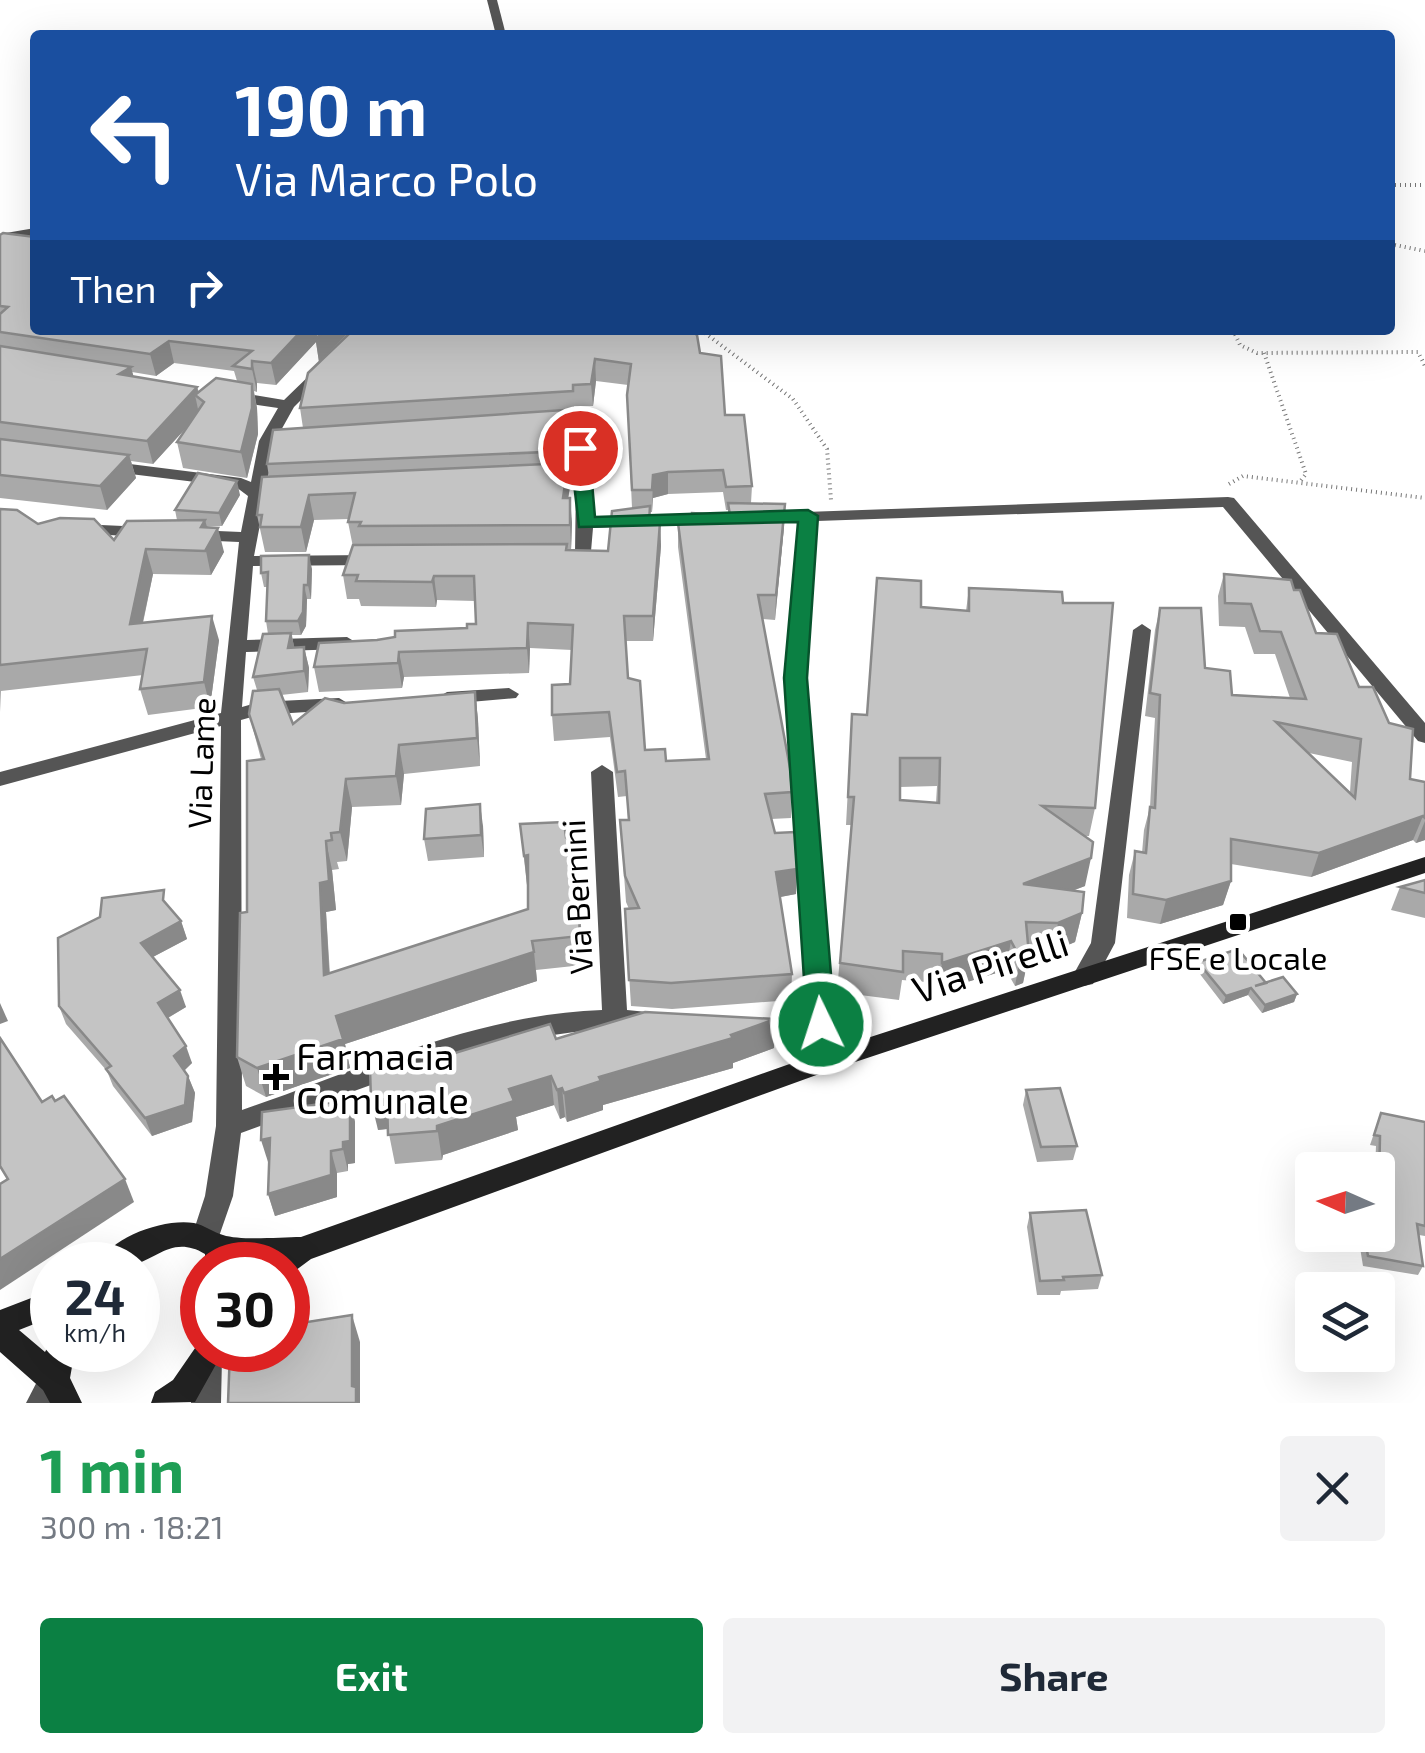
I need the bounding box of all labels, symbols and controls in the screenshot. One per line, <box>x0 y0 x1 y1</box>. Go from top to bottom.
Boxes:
text: 190 m <box>235 66 428 150</box>
icon: left <box>70 70 200 200</box>
text: Via Marco Polo <box>235 151 538 205</box>
icon: right <box>177 260 232 315</box>
text: Then <box>70 265 157 311</box>
pin <box>538 406 623 491</box>
icon: arrive <box>553 421 608 476</box>
street label: Via Lame <box>179 697 221 829</box>
street label: Via Bernini <box>553 819 599 975</box>
marker: FSE e Locale <box>1227 911 1249 933</box>
street label: Via Pirelli <box>906 918 1074 1012</box>
place label: FSE e Locale <box>1148 938 1328 976</box>
position arrow <box>769 972 873 1076</box>
place label: Farmacia Comunale <box>296 1032 469 1122</box>
marker: Farmacia Comunale <box>265 1066 287 1088</box>
north arrow <box>1295 1152 1395 1252</box>
map controls <box>1295 1152 1395 1372</box>
speed limit sign: 30 <box>180 1242 310 1372</box>
text: 24 <box>65 1265 125 1325</box>
button: layers <box>1295 1272 1395 1372</box>
text: km/h <box>64 1317 126 1347</box>
text: 1 min <box>40 1433 184 1505</box>
button: close <box>1280 1436 1385 1541</box>
text: 300 m · 18:21 <box>40 1507 224 1545</box>
button: Exit <box>40 1618 703 1733</box>
button: Share <box>723 1618 1385 1733</box>

